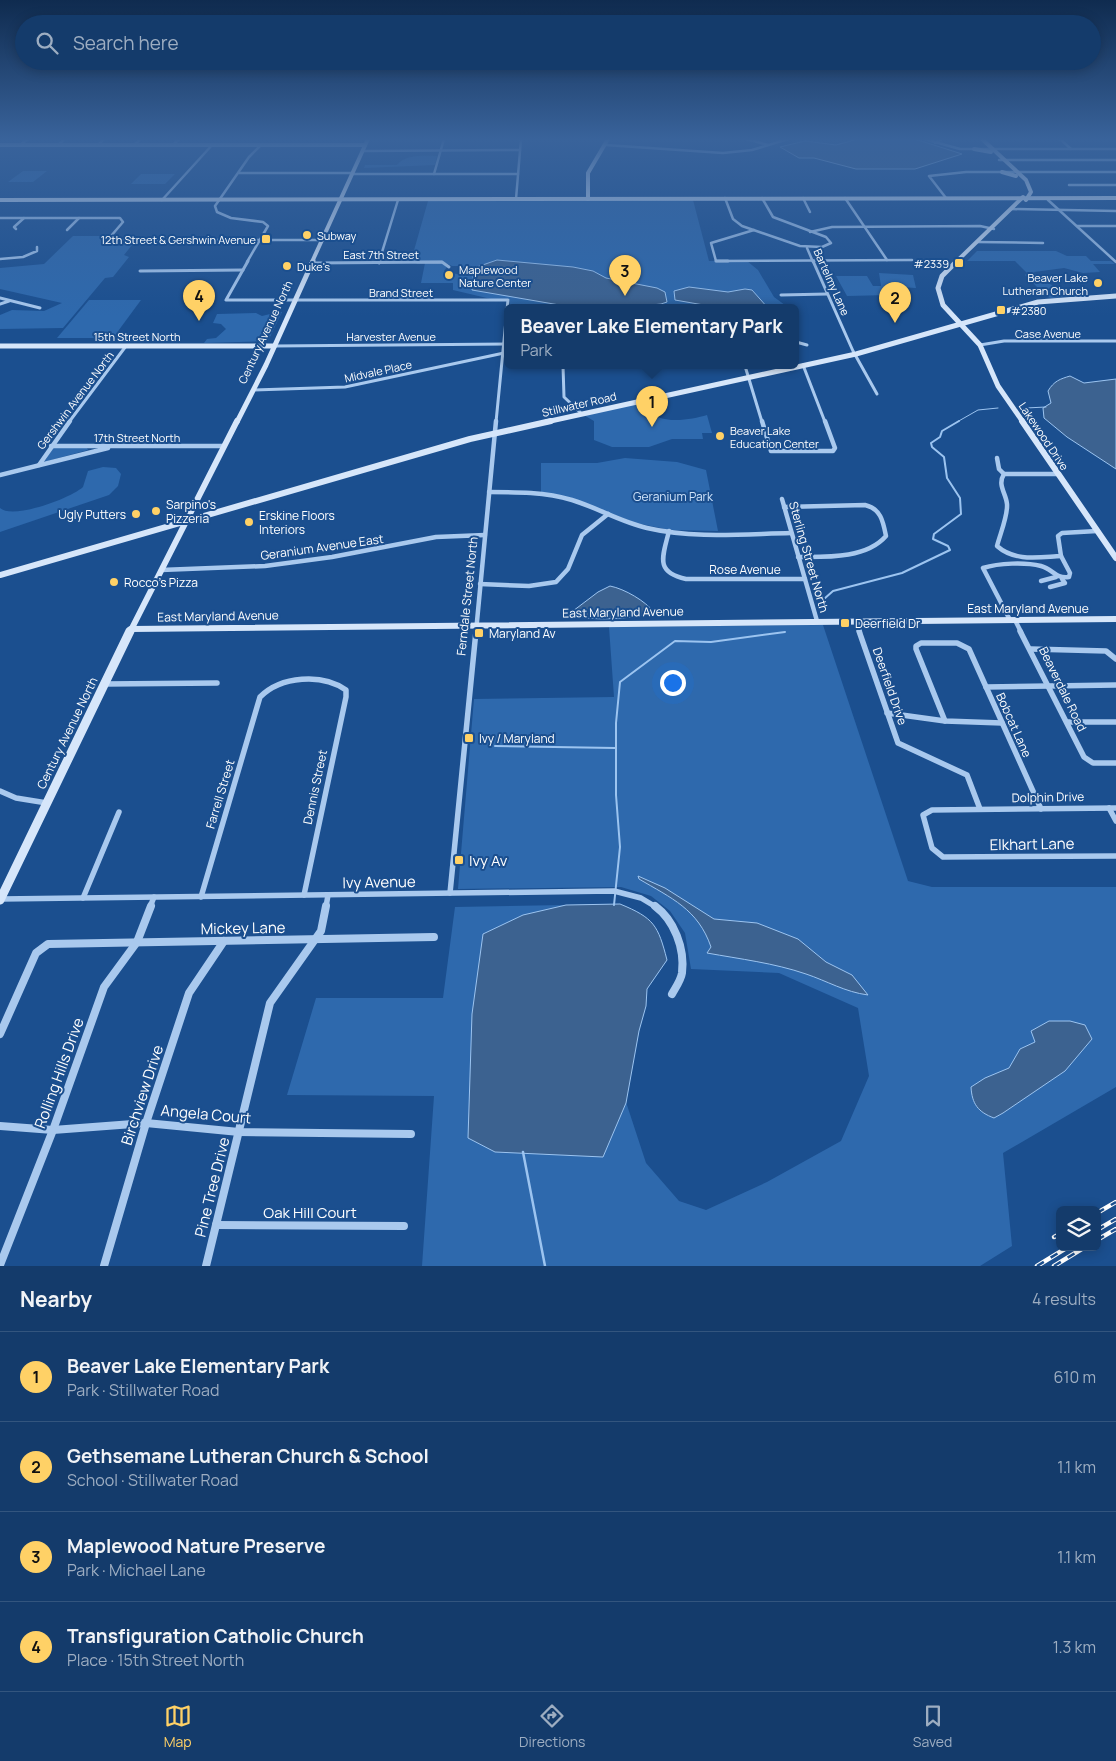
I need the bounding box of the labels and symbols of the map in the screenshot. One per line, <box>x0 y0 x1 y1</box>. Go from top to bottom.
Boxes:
place label: Subway <box>317 228 357 243</box>
marker: Subway <box>301 229 313 241</box>
place label: 12th Street & Gershwin Avenue <box>101 232 257 247</box>
marker: 12th Street & Gershwin Avenue <box>260 233 272 245</box>
street label: Bartelmy Lane <box>811 246 854 318</box>
street label: East 7th Street <box>343 247 419 262</box>
pin: 3 <box>609 255 641 296</box>
place label: #2339 <box>914 256 949 271</box>
marker: #2339 <box>953 257 965 269</box>
place label: Duke's <box>297 259 330 274</box>
marker: Duke's <box>281 260 293 272</box>
place label: Maplewood Nature Center <box>459 262 531 290</box>
marker: Maplewood Nature Center <box>443 269 455 281</box>
place label: Beaver Lake Lutheran Church <box>1002 270 1089 298</box>
marker: Beaver Lake Lutheran Church <box>1092 277 1104 289</box>
street label: Century Avenue North <box>234 278 296 386</box>
pin: 4 <box>183 280 215 321</box>
pin: 2 <box>879 282 911 323</box>
street label: Brand Street <box>369 285 433 300</box>
place label: #2380 <box>1011 303 1047 318</box>
marker: #2380 <box>995 304 1007 316</box>
street label: Case Avenue <box>1015 326 1082 341</box>
street label: 15th Street North <box>93 329 181 344</box>
street label: Harvester Avenue <box>346 329 436 344</box>
street label: Gershwin Avenue North <box>33 348 117 452</box>
street label: Midvale Place <box>343 356 414 385</box>
pin: 1 <box>636 386 668 427</box>
street label: Stillwater Road <box>540 388 618 420</box>
street label: Lakewood Drive <box>1016 399 1073 473</box>
place label: Beaver Lake Education Center <box>730 423 819 451</box>
street label: 17th Street North <box>94 430 180 445</box>
marker: Beaver Lake Education Center <box>714 430 726 442</box>
park label: Geranium Park <box>633 488 714 505</box>
place label: Sarpino's Pizzeria <box>166 496 216 527</box>
street label: Sterling Street North <box>785 499 833 615</box>
marker: Sarpino's Pizzeria <box>150 505 162 517</box>
place label: Ugly Putters <box>58 506 126 523</box>
place label: Erskine Floors Interiors <box>259 507 335 538</box>
marker: Ugly Putters <box>130 508 142 520</box>
marker: Erskine Floors Interiors <box>243 516 255 528</box>
street label: Geranium Avenue East <box>259 530 385 564</box>
street label: Ferndale Street North <box>452 536 482 656</box>
street label: Rose Avenue <box>709 561 781 578</box>
place label: Rocco's Pizza <box>124 574 198 591</box>
marker: Rocco's Pizza <box>108 576 120 588</box>
street label: East Maryland Avenue <box>967 600 1089 617</box>
street label: East Maryland Avenue <box>562 602 684 622</box>
street label: East Maryland Avenue <box>157 606 279 626</box>
place label: Deerfield Dr <box>855 615 921 632</box>
marker: Deerfield Dr <box>839 617 851 629</box>
place label: Maryland Av <box>489 625 556 642</box>
marker: Maryland Av <box>473 627 485 639</box>
street label: Beaverdale Road <box>1035 644 1091 734</box>
street label: Deerfield Drive <box>869 645 911 727</box>
your location <box>660 670 686 696</box>
street label: Century Avenue North <box>33 674 101 792</box>
street label: Bobcat Lane <box>992 690 1036 760</box>
place label: Ivy / Maryland <box>479 730 555 747</box>
marker: Ivy / Maryland <box>463 732 475 744</box>
street label: Dennis Street <box>299 748 331 826</box>
street label: Farrell Street <box>201 757 239 831</box>
street label: Dolphin Drive <box>1012 788 1084 806</box>
street label: Elkhart Lane <box>989 833 1075 855</box>
place label: Ivy Av <box>469 850 508 871</box>
marker: Ivy Av <box>453 854 465 866</box>
street label: Ivy Avenue <box>342 871 416 893</box>
street label: Mickey Lane <box>200 917 286 939</box>
street label: Rolling Hills Drive <box>29 1015 89 1131</box>
street label: Birchview Drive <box>116 1042 168 1148</box>
street label: Angela Court <box>160 1100 252 1128</box>
street label: Pine Tree Drive <box>189 1135 235 1239</box>
street label: Oak Hill Court <box>263 1202 357 1223</box>

